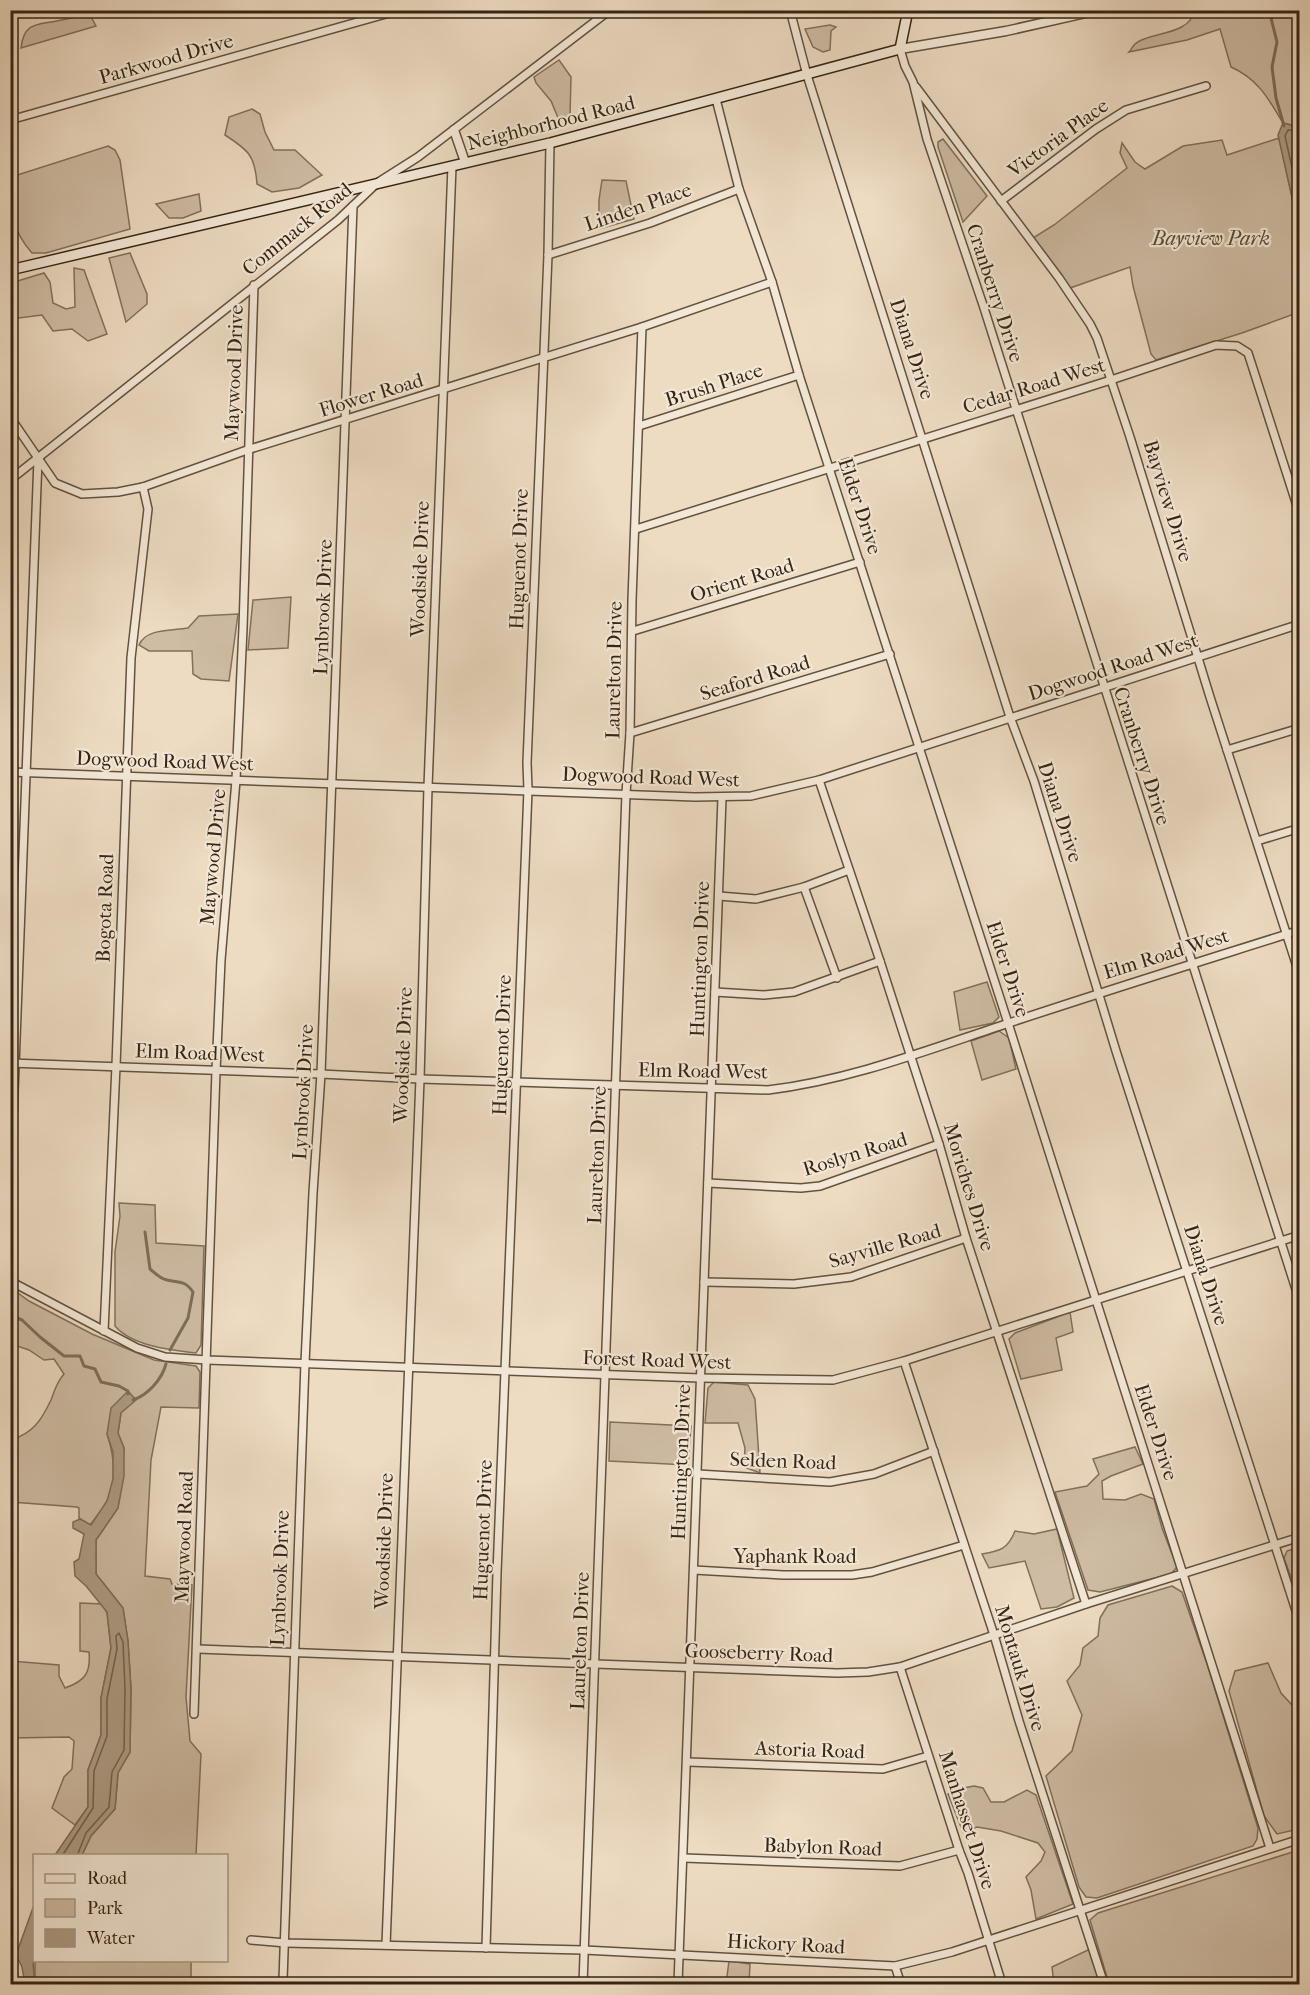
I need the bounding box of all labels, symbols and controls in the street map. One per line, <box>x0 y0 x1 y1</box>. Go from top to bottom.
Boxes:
street label: Parkwood Drive <box>96 29 236 89</box>
street label: Neighborhood Road <box>465 91 638 155</box>
street label: Victoria Place <box>1003 94 1113 183</box>
street label: Commack Road <box>238 177 357 280</box>
street label: Linden Place <box>581 178 695 236</box>
street label: Cranberry Drive <box>962 221 1028 365</box>
park label: Bayview Park <box>1151 227 1270 250</box>
street label: Diana Drive <box>885 296 939 402</box>
street label: Maywood Drive <box>220 304 248 442</box>
street label: Cedar Road West <box>960 353 1108 419</box>
street label: Brush Place <box>662 358 766 412</box>
street label: Flower Road <box>316 368 427 422</box>
street label: Bayview Drive <box>1139 437 1197 565</box>
street label: Elder Drive <box>834 455 886 557</box>
street label: Huguenot Drive <box>505 488 533 630</box>
street label: Woodside Drive <box>406 500 434 639</box>
street label: Lynbrook Drive <box>309 539 337 675</box>
street label: Orient Road <box>687 553 798 607</box>
street label: Laurelton Drive <box>601 601 627 739</box>
street label: Dogwood Road West <box>1025 629 1201 705</box>
street label: Seaford Road <box>697 650 814 706</box>
street label: Cranberry Drive <box>1109 684 1175 828</box>
street label: Dogwood Road West <box>76 746 254 776</box>
street label: Diana Drive <box>1033 759 1087 865</box>
street label: Dogwood Road West <box>562 762 740 792</box>
street label: Maywood Drive <box>196 788 230 926</box>
street label: Bogota Road <box>92 852 118 963</box>
street label: Huntington Drive <box>686 881 714 1037</box>
street label: Elder Drive <box>982 918 1034 1020</box>
street label: Elm Road West <box>1100 924 1232 984</box>
street label: Huguenot Drive <box>488 974 516 1116</box>
street label: Woodside Drive <box>389 986 417 1125</box>
street label: Lynbrook Drive <box>288 1023 318 1161</box>
street label: Elm Road West <box>135 1039 265 1067</box>
street label: Elm Road West <box>638 1058 768 1084</box>
street label: Laurelton Drive <box>583 1085 611 1224</box>
street label: Moriches Drive <box>939 1120 999 1254</box>
street label: Roslyn Road <box>800 1127 911 1181</box>
street label: Sayville Road <box>826 1219 945 1273</box>
street label: Diana Drive <box>1179 1222 1233 1328</box>
street label: Forest Road West <box>582 1346 732 1374</box>
street label: Elder Drive <box>1130 1381 1182 1483</box>
street label: Huntington Drive <box>667 1384 695 1540</box>
street label: Selden Road <box>729 1448 838 1474</box>
street label: Huguenot Drive <box>469 1459 497 1601</box>
street label: Maywood Road <box>170 1469 198 1604</box>
street label: Woodside Drive <box>370 1472 398 1611</box>
street label: Lynbrook Drive <box>266 1510 294 1646</box>
street label: Yaphank Road <box>732 1545 858 1568</box>
street label: Laurelton Drive <box>566 1571 594 1710</box>
street label: Montauk Drive <box>990 1602 1050 1734</box>
street label: Gooseberry Road <box>684 1639 835 1667</box>
street label: Astoria Road <box>754 1737 866 1763</box>
street label: Manhasset Drive <box>934 1748 1000 1892</box>
street label: Babylon Road <box>763 1833 884 1861</box>
legend <box>33 1854 228 1962</box>
text: Road <box>87 1868 127 1889</box>
text: Park <box>87 1898 124 1919</box>
text: Water <box>86 1928 135 1949</box>
street label: Hickory Road <box>726 1929 847 1959</box>

